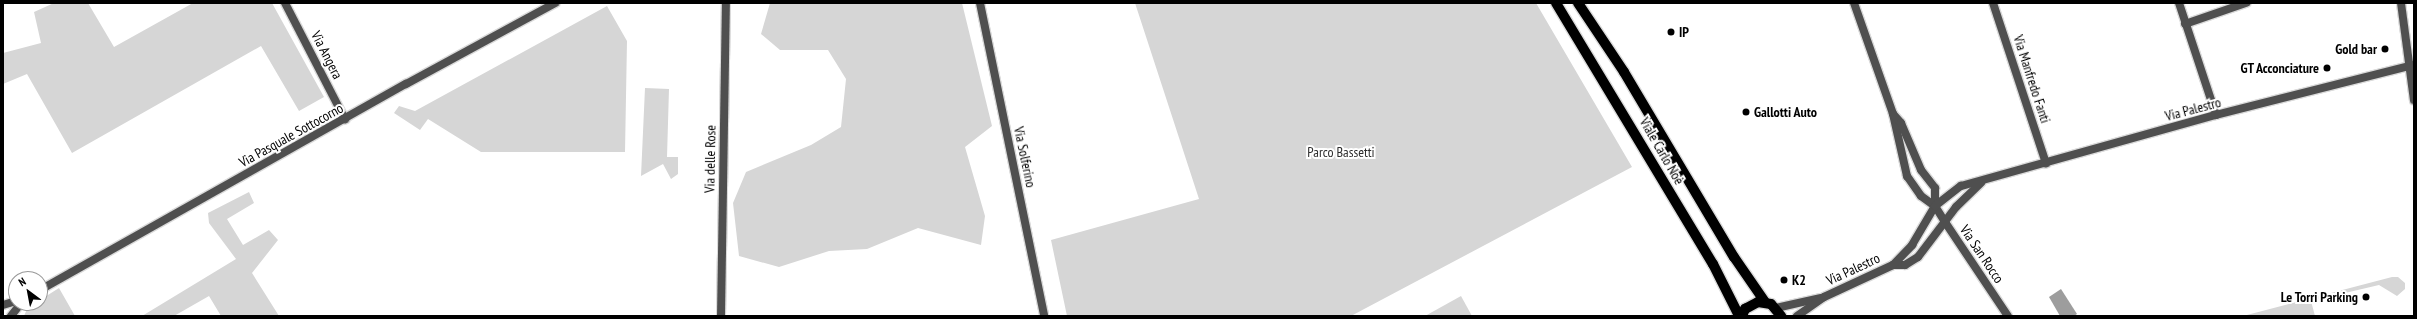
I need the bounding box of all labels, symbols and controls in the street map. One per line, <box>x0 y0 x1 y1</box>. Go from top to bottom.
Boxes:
place label: IP <box>1679 24 1689 40</box>
marker: IP <box>1666 27 1676 37</box>
street label: Via Angera <box>308 28 346 82</box>
street label: Via Manfredo Fanti <box>2010 33 2054 125</box>
place label: Gold bar <box>2335 41 2377 57</box>
marker: Gold bar <box>2380 44 2390 54</box>
place label: GT Acconciature <box>2239 60 2319 76</box>
marker: GT Acconciature <box>2322 63 2332 73</box>
street label: Via Palestro <box>2163 93 2223 125</box>
street label: Via Pasquale Sottocorno <box>236 99 346 171</box>
place label: Gallotti Auto <box>1754 104 1817 120</box>
marker: Gallotti Auto <box>1741 107 1751 117</box>
street label: Viale Carlo Noè <box>1636 115 1688 187</box>
street label: Via delle Rose <box>701 125 719 193</box>
street label: Via Solferino <box>1010 125 1040 189</box>
park label: Parco Bassetti <box>1307 144 1375 160</box>
street label: Via San Rocco <box>1956 222 2008 286</box>
street label: Via Palestro <box>1824 249 1882 289</box>
north arrow <box>8 271 48 311</box>
place label: K2 <box>1792 272 1806 288</box>
text: N <box>16 274 28 289</box>
marker: K2 <box>1779 275 1789 285</box>
place label: Le Torri Parking <box>2280 289 2358 305</box>
marker: Le Torri Parking <box>2361 292 2371 302</box>

